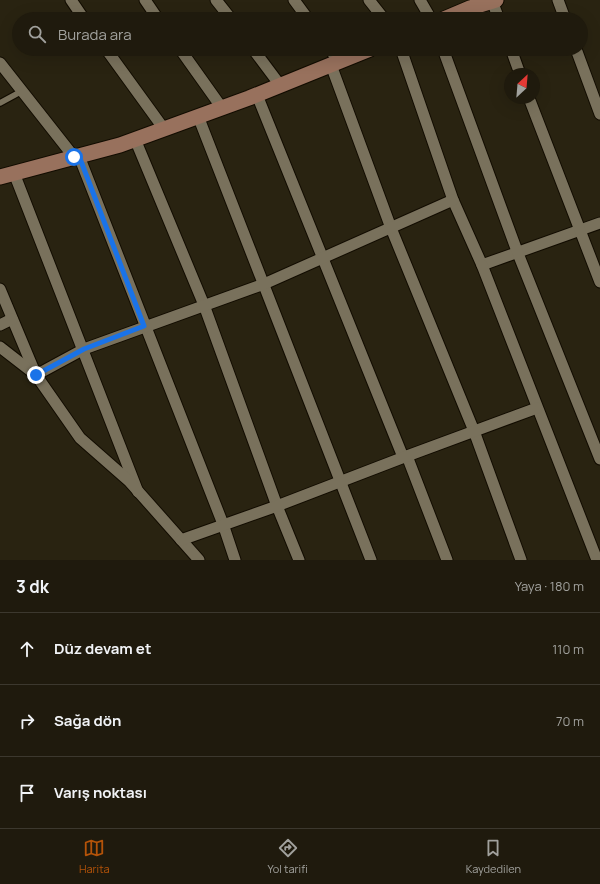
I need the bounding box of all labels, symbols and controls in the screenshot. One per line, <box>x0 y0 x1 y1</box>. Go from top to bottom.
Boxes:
search box <box>12 12 588 56</box>
icon: search <box>26 23 48 45</box>
text: Burada ara <box>58 24 132 45</box>
north arrow <box>504 68 540 104</box>
route start <box>65 148 83 166</box>
route end <box>27 366 45 384</box>
text: 3 dk <box>16 575 49 598</box>
text: Yaya · 180 m <box>515 577 584 595</box>
icon: ahead <box>16 638 38 660</box>
text: Düz devam et <box>54 638 151 659</box>
text: 110 m <box>552 640 584 658</box>
icon: right <box>16 710 38 732</box>
text: Sağa dön <box>54 710 121 731</box>
text: 70 m <box>556 712 584 730</box>
icon: arrive <box>16 782 38 804</box>
text: Varış noktası <box>54 782 147 803</box>
tab: Harita <box>79 837 110 876</box>
tab: Yol tarifi <box>268 837 308 876</box>
tab: Kaydedilen <box>466 837 521 876</box>

